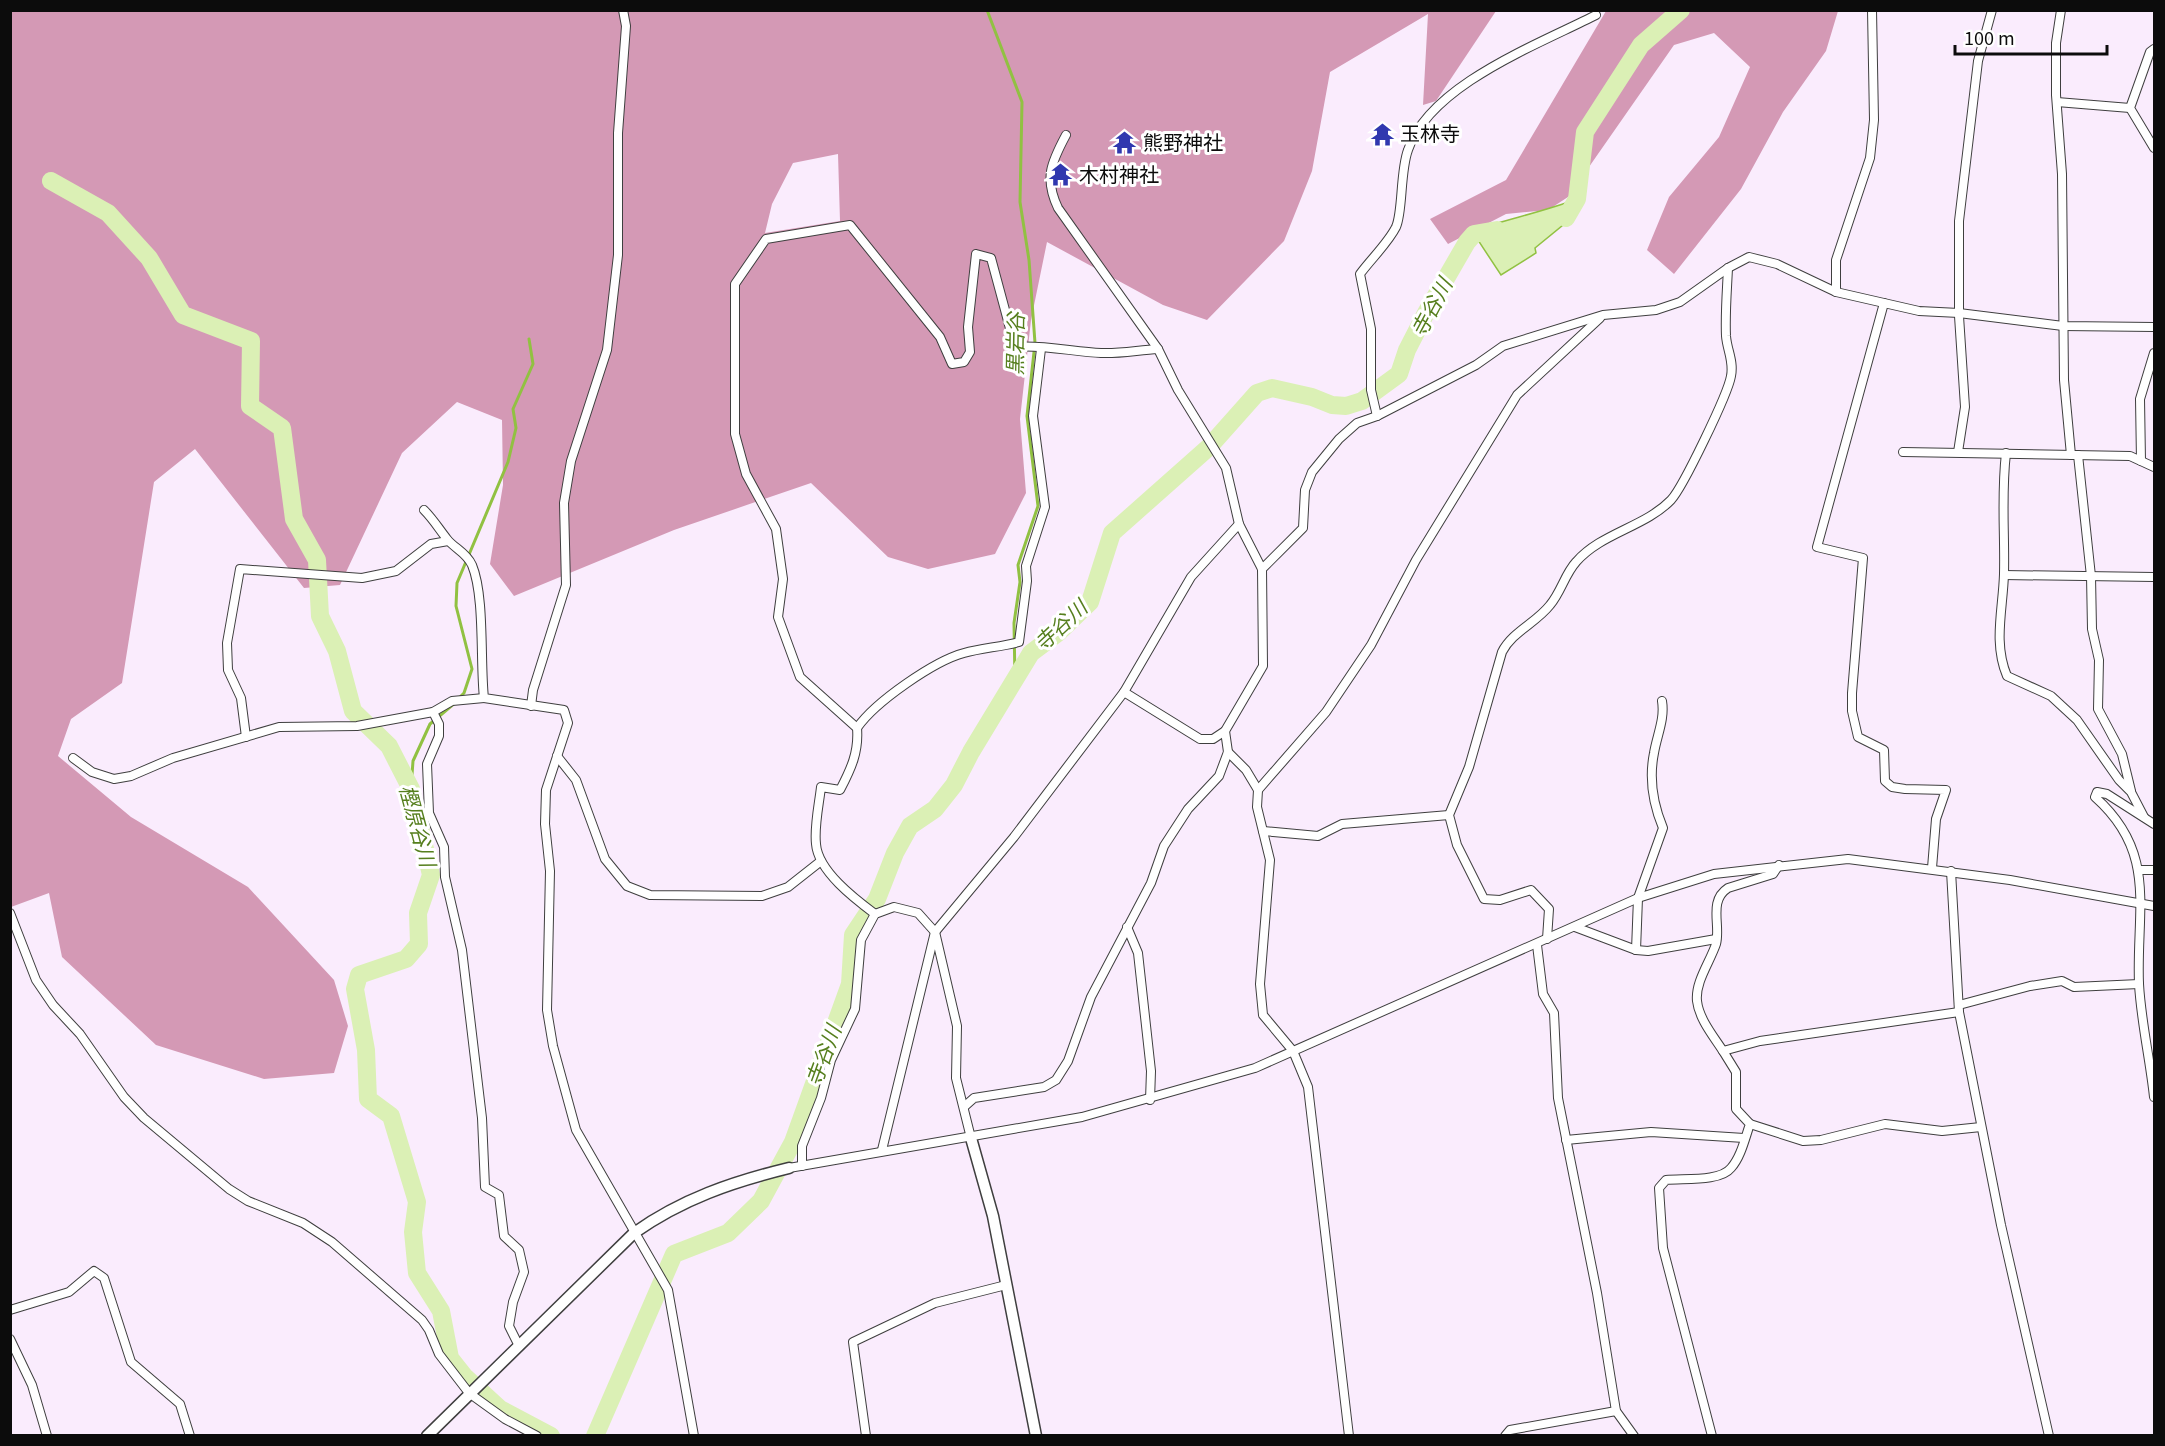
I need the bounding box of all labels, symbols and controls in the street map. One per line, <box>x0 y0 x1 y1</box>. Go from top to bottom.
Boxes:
scale bar <box>1955 18 2106 56</box>
text: 100 m <box>1964 24 2015 50</box>
place label: 玉林寺 <box>1400 118 1460 147</box>
temple icon: 玉林寺 <box>1369 121 1395 147</box>
place label: 熊野神社 <box>1143 127 1223 156</box>
temple icon: 熊野神社 <box>1112 130 1138 156</box>
place label: 木村神社 <box>1079 159 1159 188</box>
temple icon: 木村神社 <box>1048 162 1074 188</box>
water label: 寺谷川 <box>1402 270 1459 342</box>
water label: 黒岩谷 <box>998 310 1030 376</box>
water label: 寺谷川 <box>1026 591 1094 657</box>
water label: 樫原谷川 <box>394 781 445 872</box>
water label: 寺谷川 <box>797 1019 848 1090</box>

